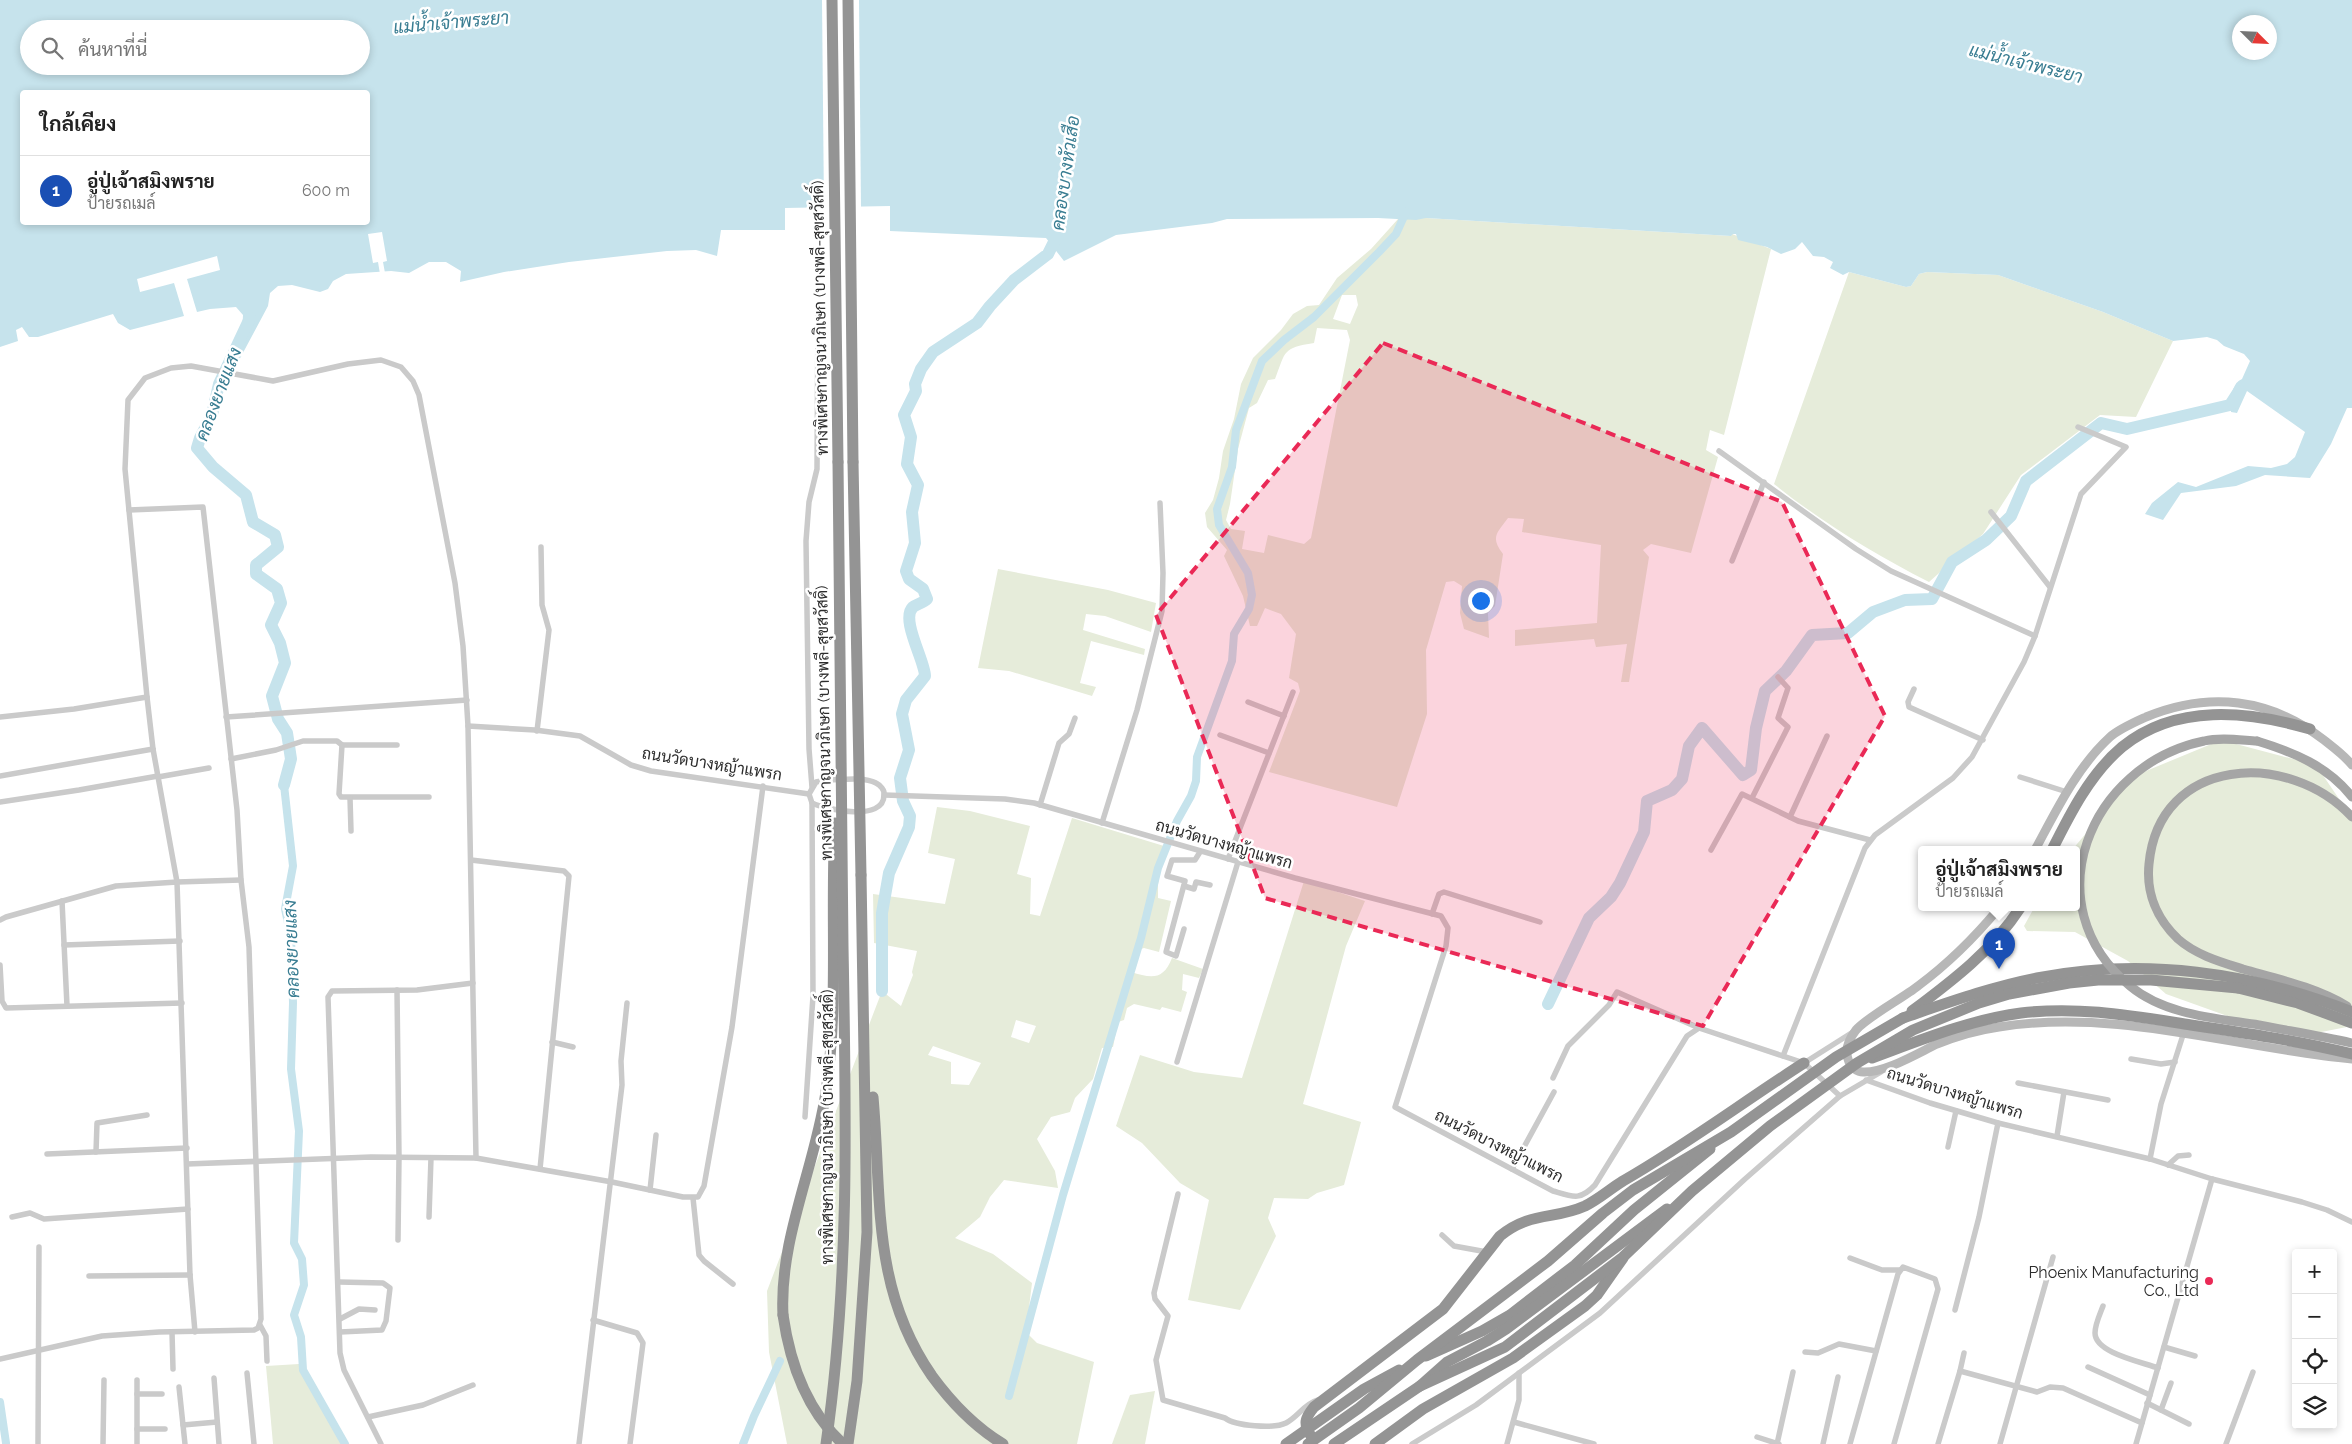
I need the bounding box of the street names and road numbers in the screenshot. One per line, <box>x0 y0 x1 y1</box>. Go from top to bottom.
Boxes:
street label: ทางพิเศษกาญจนาภิเษก (บางพลี-สุขสวัสดิ์) <box>803 180 834 456</box>
street label: ทางพิเศษกาญจนาภิเษก (บางพลี-สุขสวัสดิ์) <box>807 585 838 861</box>
street label: ถนนวัดบางหญ้าแพรก <box>641 743 784 784</box>
street label: ถนนวัดบางหญ้าแพรก <box>1153 814 1295 873</box>
street label: ทางพิเศษกาญจนาภิเษก (บางพลี-สุขสวัสดิ์) <box>812 989 839 1265</box>
street label: ถนนวัดบางหญ้าแพรก <box>1884 1062 2026 1123</box>
street label: ถนนวัดบางหญ้าแพรก <box>1432 1104 1567 1187</box>

